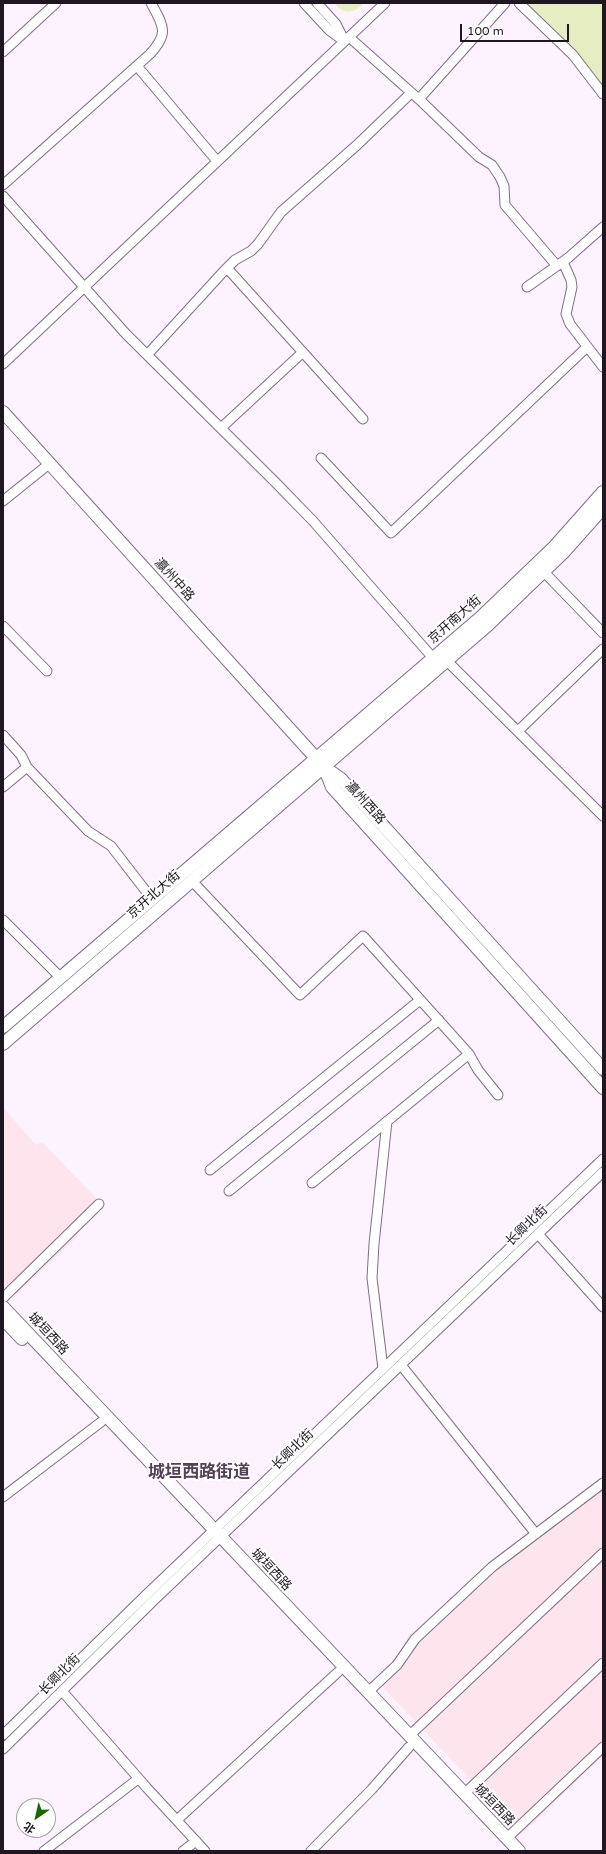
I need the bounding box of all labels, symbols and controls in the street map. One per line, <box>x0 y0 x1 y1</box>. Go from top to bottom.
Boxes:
scale bar <box>462 16 571 42</box>
text: 100 m <box>467 24 504 38</box>
street label: 瀛州中路 <box>151 555 197 605</box>
street label: 京开南大街 <box>425 593 485 647</box>
street label: 瀛州西路 <box>342 778 388 828</box>
street label: 京开北大街 <box>124 868 184 922</box>
street label: 长卿北街 <box>503 1202 551 1250</box>
street label: 城垣西路 <box>25 1310 71 1358</box>
street label: 长卿北街 <box>269 1426 317 1474</box>
district label: 城垣西路街道 <box>148 1463 250 1483</box>
street label: 城垣西路 <box>248 1546 294 1594</box>
street label: 长卿北街 <box>36 1651 84 1699</box>
street label: 城垣西路 <box>470 1781 518 1829</box>
north arrow <box>16 1798 56 1838</box>
text: 北 <box>21 1819 38 1836</box>

